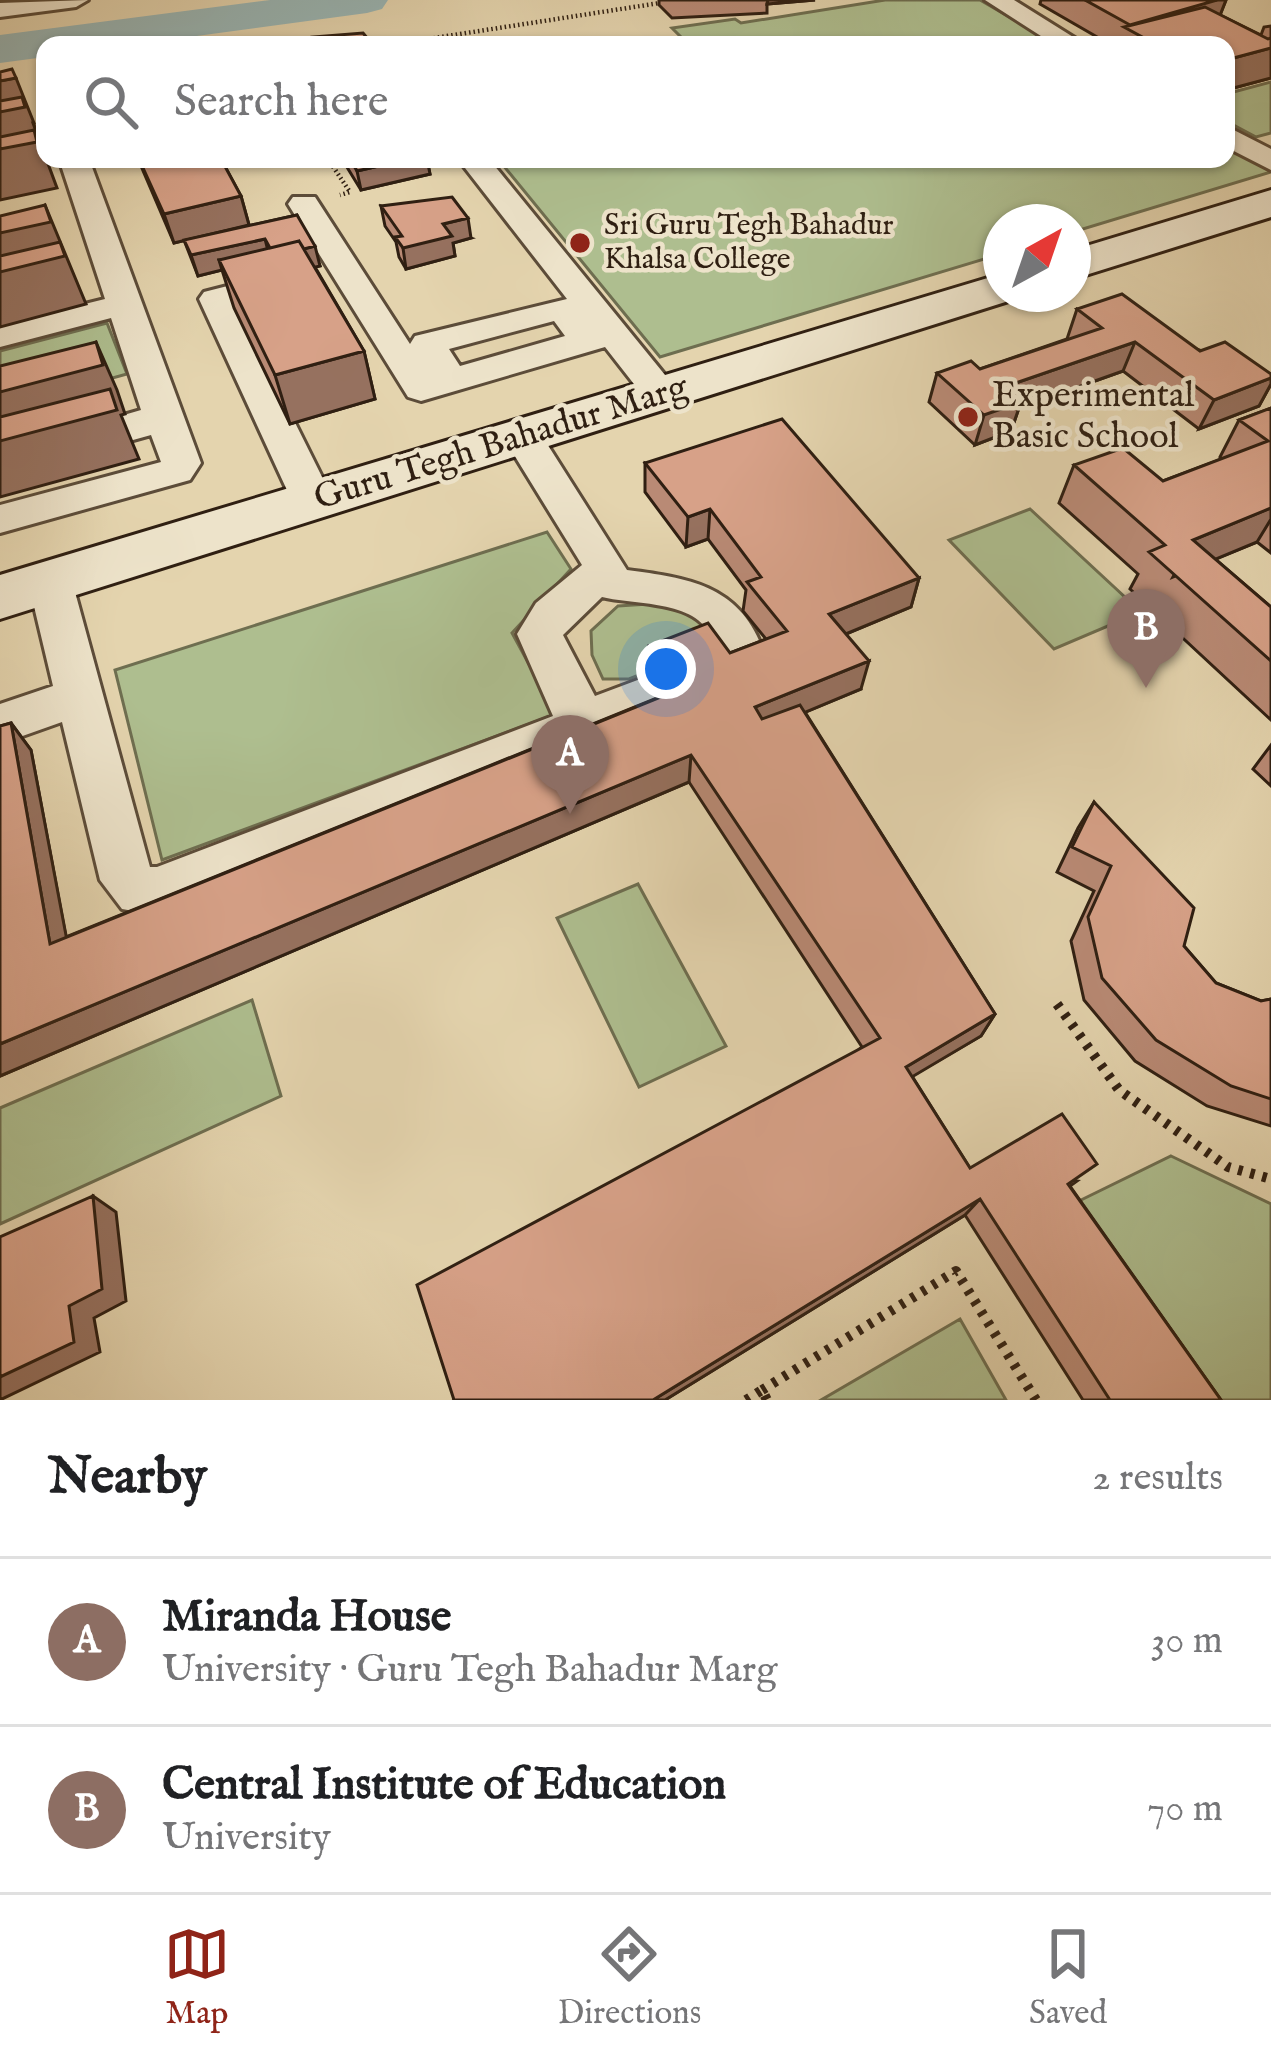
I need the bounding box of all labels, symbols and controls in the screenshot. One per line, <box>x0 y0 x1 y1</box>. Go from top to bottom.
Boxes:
search box <box>36 36 1235 168</box>
icon: search <box>78 69 144 135</box>
text: Search here <box>174 74 388 131</box>
north arrow <box>983 204 1091 312</box>
place label: Sri Guru Tegh Bahadur Khalsa College <box>604 207 894 279</box>
marker: Sri Guru Tegh Bahadur Khalsa College <box>567 230 593 256</box>
street label: Guru Tegh Bahadur Marg <box>309 364 694 522</box>
place label: Experimental Basic School <box>992 373 1195 460</box>
marker: Experimental Basic School <box>955 404 981 430</box>
pin: B <box>1107 589 1185 688</box>
your location <box>636 639 696 699</box>
pin: A <box>531 715 609 814</box>
text: Nearby <box>48 1446 207 1511</box>
text: 2 results <box>1092 1454 1223 1503</box>
text: Miranda House <box>162 1589 451 1646</box>
text: A <box>74 1617 100 1666</box>
text: 30 m <box>1151 1617 1223 1666</box>
text: University · Guru Tegh Bahadur Marg <box>162 1646 777 1695</box>
text: Central Institute of Education <box>162 1757 726 1814</box>
text: B <box>74 1785 100 1834</box>
text: 70 m <box>1147 1785 1223 1834</box>
text: University <box>162 1814 331 1863</box>
tab: Map <box>164 1921 230 2035</box>
tab: Directions <box>558 1921 701 2035</box>
tab: Saved <box>1029 1921 1107 2035</box>

